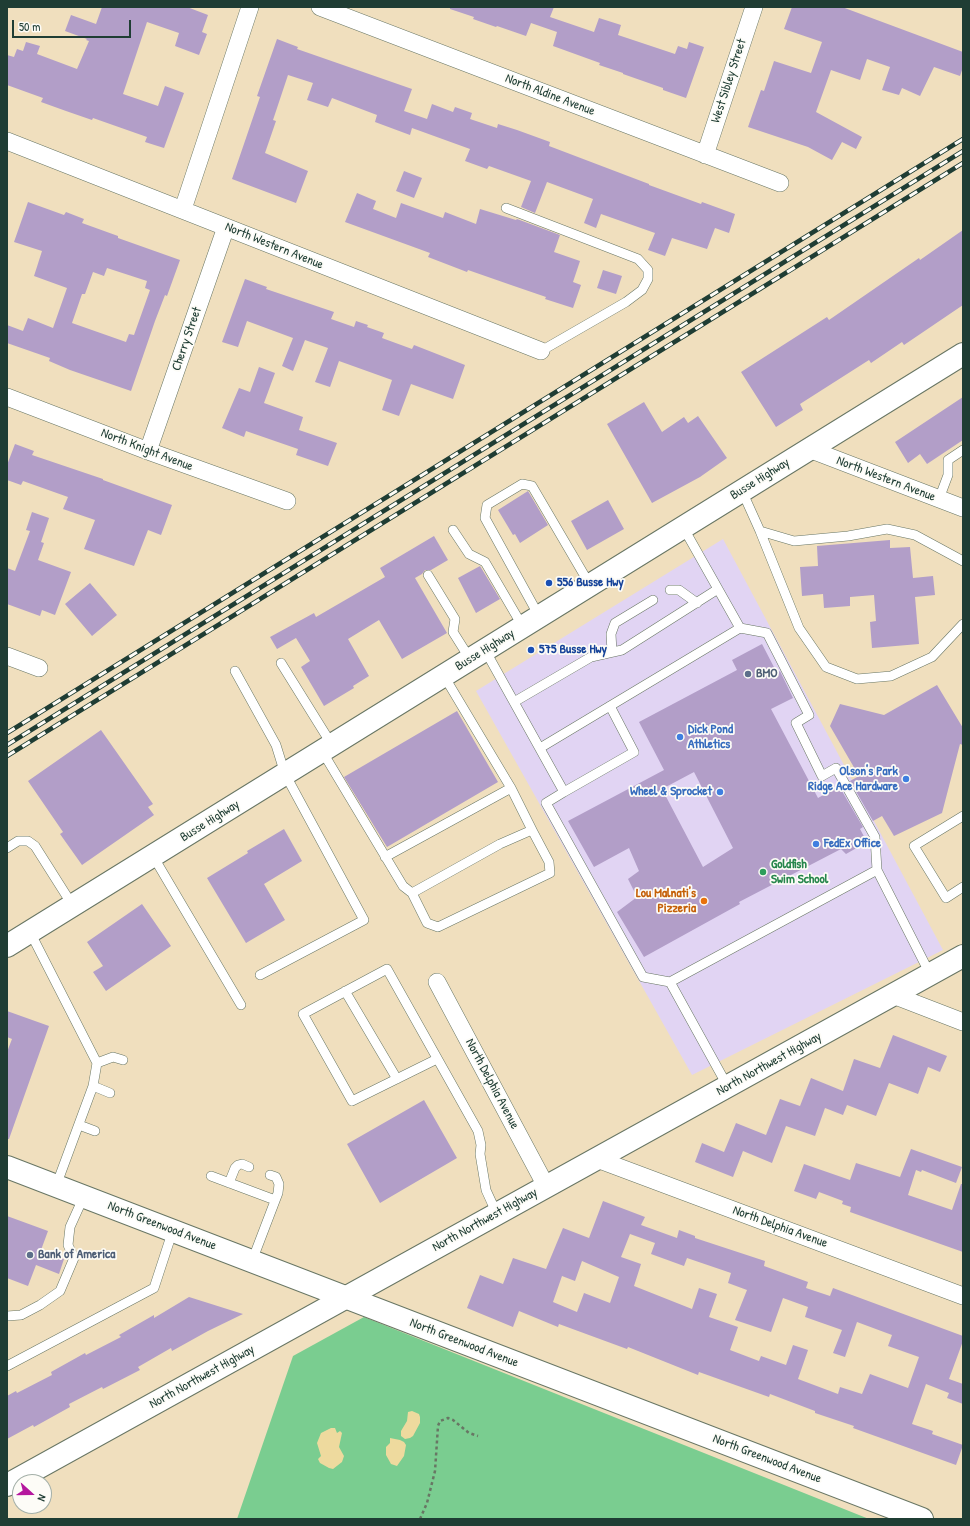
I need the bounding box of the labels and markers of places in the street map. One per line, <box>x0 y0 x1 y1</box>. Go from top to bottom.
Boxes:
place label: 556 Busse Hwy <box>557 575 624 591</box>
marker: 556 Busse Hwy <box>544 578 554 588</box>
place label: 575 Busse Hwy <box>539 642 607 658</box>
marker: 575 Busse Hwy <box>526 645 536 655</box>
place label: BMO <box>756 666 778 682</box>
marker: BMO <box>743 669 753 679</box>
place label: Dick Pond Athletics <box>688 722 733 753</box>
marker: Dick Pond Athletics <box>675 732 685 742</box>
place label: Olson's Park Ridge Ace Hardware <box>808 764 898 795</box>
marker: Olson's Park Ridge Ace Hardware <box>901 774 911 784</box>
place label: Wheel & Sprocket <box>630 784 712 800</box>
marker: Wheel & Sprocket <box>715 787 725 797</box>
place label: FedEx Office <box>824 836 881 852</box>
marker: FedEx Office <box>811 839 821 849</box>
place label: Goldfish Swim School <box>771 857 828 888</box>
marker: Goldfish Swim School <box>758 867 768 877</box>
place label: Lou Malnati's Pizzeria <box>636 886 696 917</box>
marker: Lou Malnati's Pizzeria <box>699 896 709 906</box>
place label: Bank of America <box>38 1247 115 1263</box>
marker: Bank of America <box>25 1250 35 1260</box>

